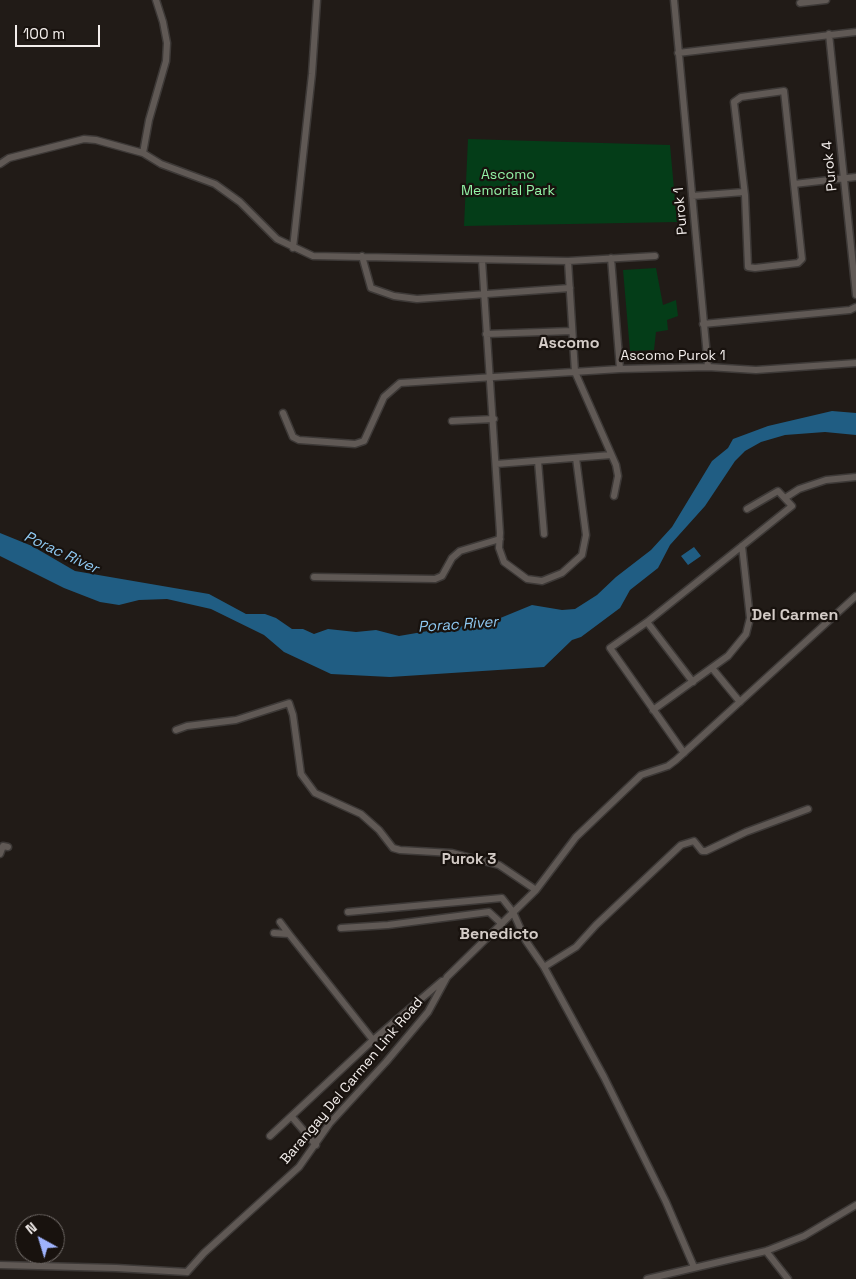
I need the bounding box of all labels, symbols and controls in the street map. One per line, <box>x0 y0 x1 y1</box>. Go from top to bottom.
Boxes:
scale bar <box>18 15 102 47</box>
text: 100 m <box>23 24 65 43</box>
street label: Purok 4 <box>819 140 841 192</box>
park label: Ascomo Memorial Park <box>461 167 555 200</box>
street label: Purok 1 <box>671 187 691 235</box>
district label: Ascomo <box>538 334 600 354</box>
street label: Ascomo Purok 1 <box>620 348 726 364</box>
water label: Porac River <box>21 528 101 578</box>
district label: Del Carmen <box>752 606 838 626</box>
water label: Porac River <box>417 613 499 637</box>
district label: Purok 3 <box>442 851 496 869</box>
district label: Benedicto <box>459 925 539 945</box>
street label: Barangay Del Carmen Link Road <box>277 994 427 1168</box>
north arrow <box>15 1214 65 1264</box>
text: N <box>22 1218 40 1238</box>

